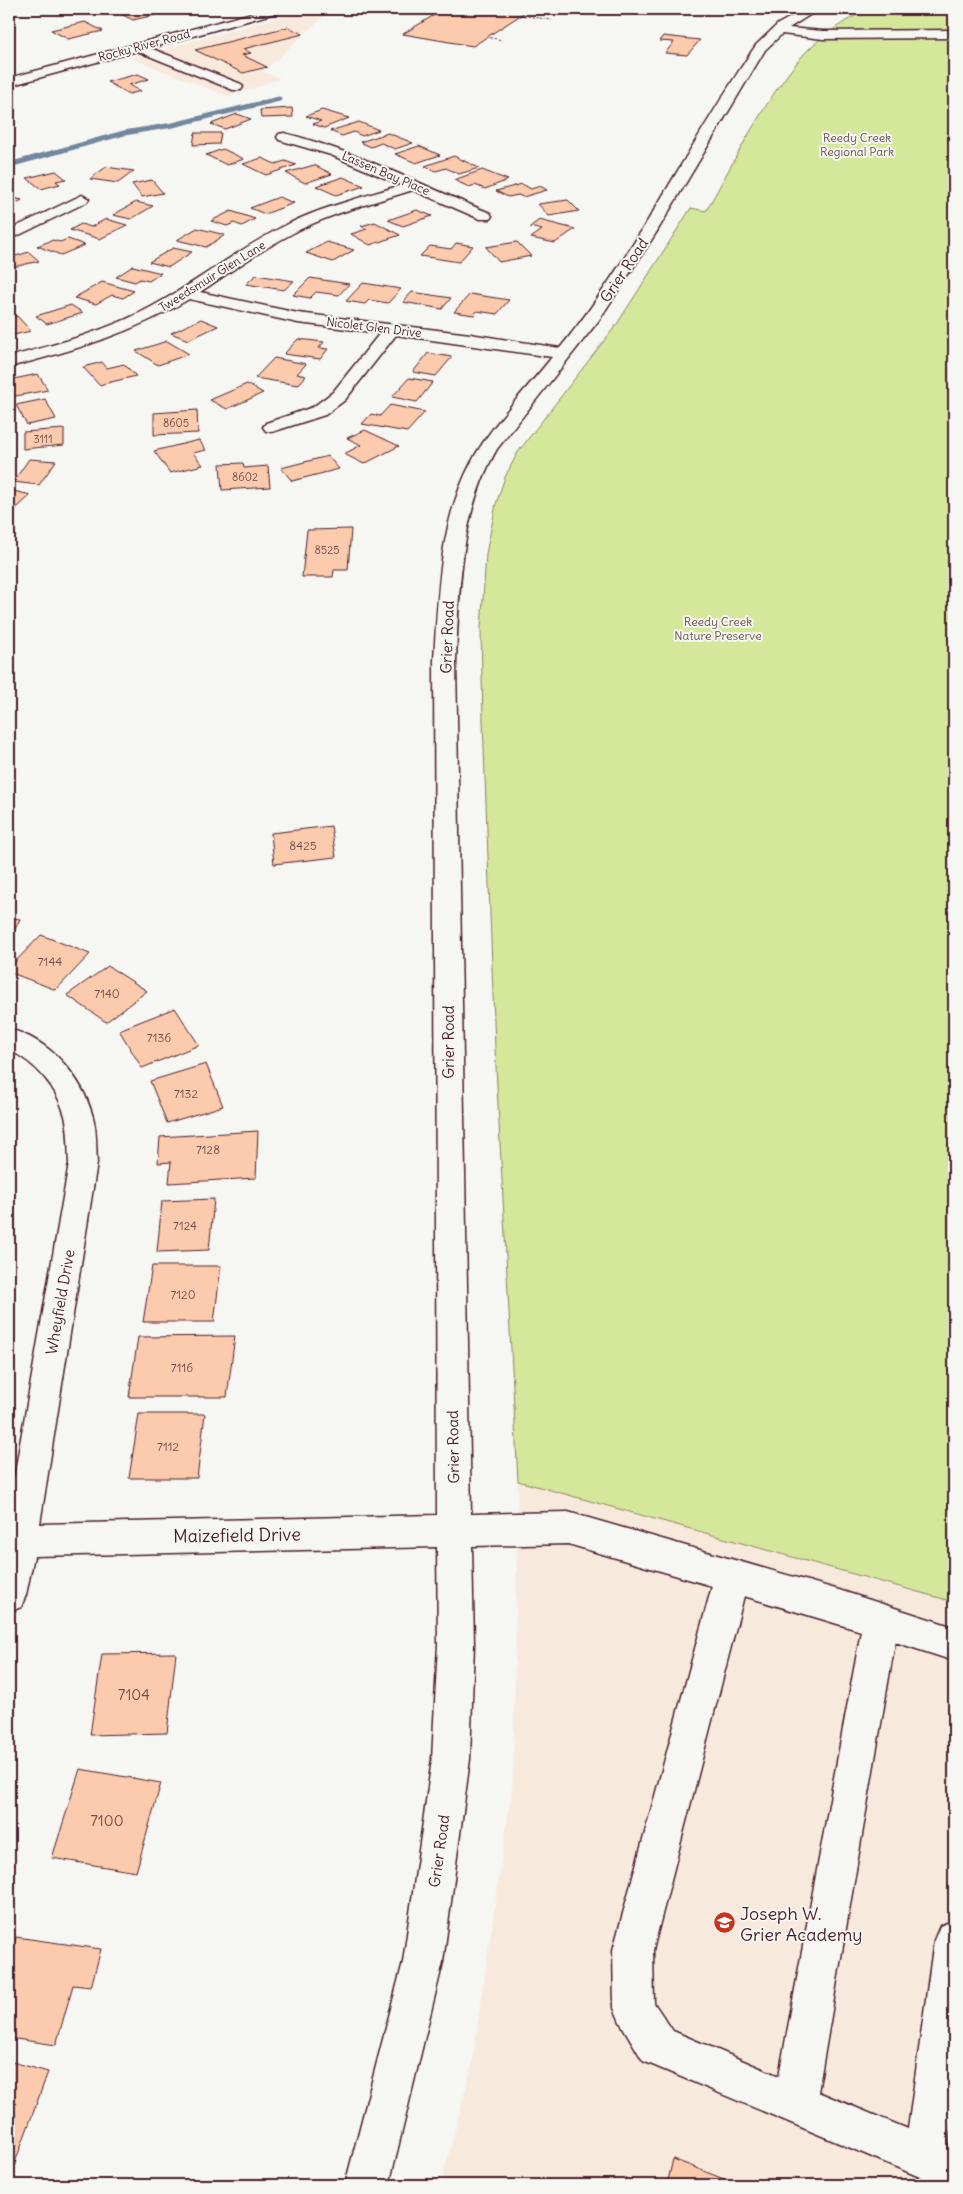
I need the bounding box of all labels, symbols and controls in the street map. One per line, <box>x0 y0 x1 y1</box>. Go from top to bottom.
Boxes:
street label: Rocky River Road <box>96 26 192 64</box>
park label: Reedy Creek Regional Park <box>820 130 894 159</box>
street label: Lassen Bay Place <box>340 148 432 198</box>
street label: Grier Road <box>596 234 652 306</box>
street label: Tweedsmuir Glen Lane <box>156 237 268 315</box>
street label: Nicolet Glen Drive <box>326 314 422 340</box>
house number: 8605 <box>163 416 189 430</box>
house number: 3111 <box>33 432 53 446</box>
house number: 8602 <box>232 470 258 484</box>
house number: 8525 <box>314 543 340 557</box>
street label: Grier Road <box>436 600 458 674</box>
park label: Reedy Creek Nature Preserve <box>674 614 762 643</box>
house number: 8425 <box>289 838 317 853</box>
house number: 7144 <box>38 954 62 969</box>
house number: 7140 <box>94 986 120 1001</box>
street label: Grier Road <box>439 1005 458 1079</box>
house number: 7136 <box>147 1030 171 1045</box>
house number: 7132 <box>174 1086 198 1101</box>
house number: 7128 <box>196 1142 220 1157</box>
house number: 7124 <box>173 1218 197 1233</box>
street label: Wheyfield Drive <box>41 1248 79 1356</box>
house number: 7120 <box>170 1287 196 1302</box>
house number: 7116 <box>171 1360 193 1375</box>
street label: Grier Road <box>443 1410 463 1484</box>
house number: 7112 <box>157 1439 179 1454</box>
street label: Maizefield Drive <box>173 1522 301 1548</box>
house number: 7104 <box>118 1685 150 1704</box>
house number: 7100 <box>90 1811 124 1830</box>
street label: Grier Road <box>424 1813 454 1889</box>
place label: Joseph W. Grier Academy <box>740 1902 863 1946</box>
school or university icon: Joseph W. Grier Academy <box>712 1911 736 1935</box>

